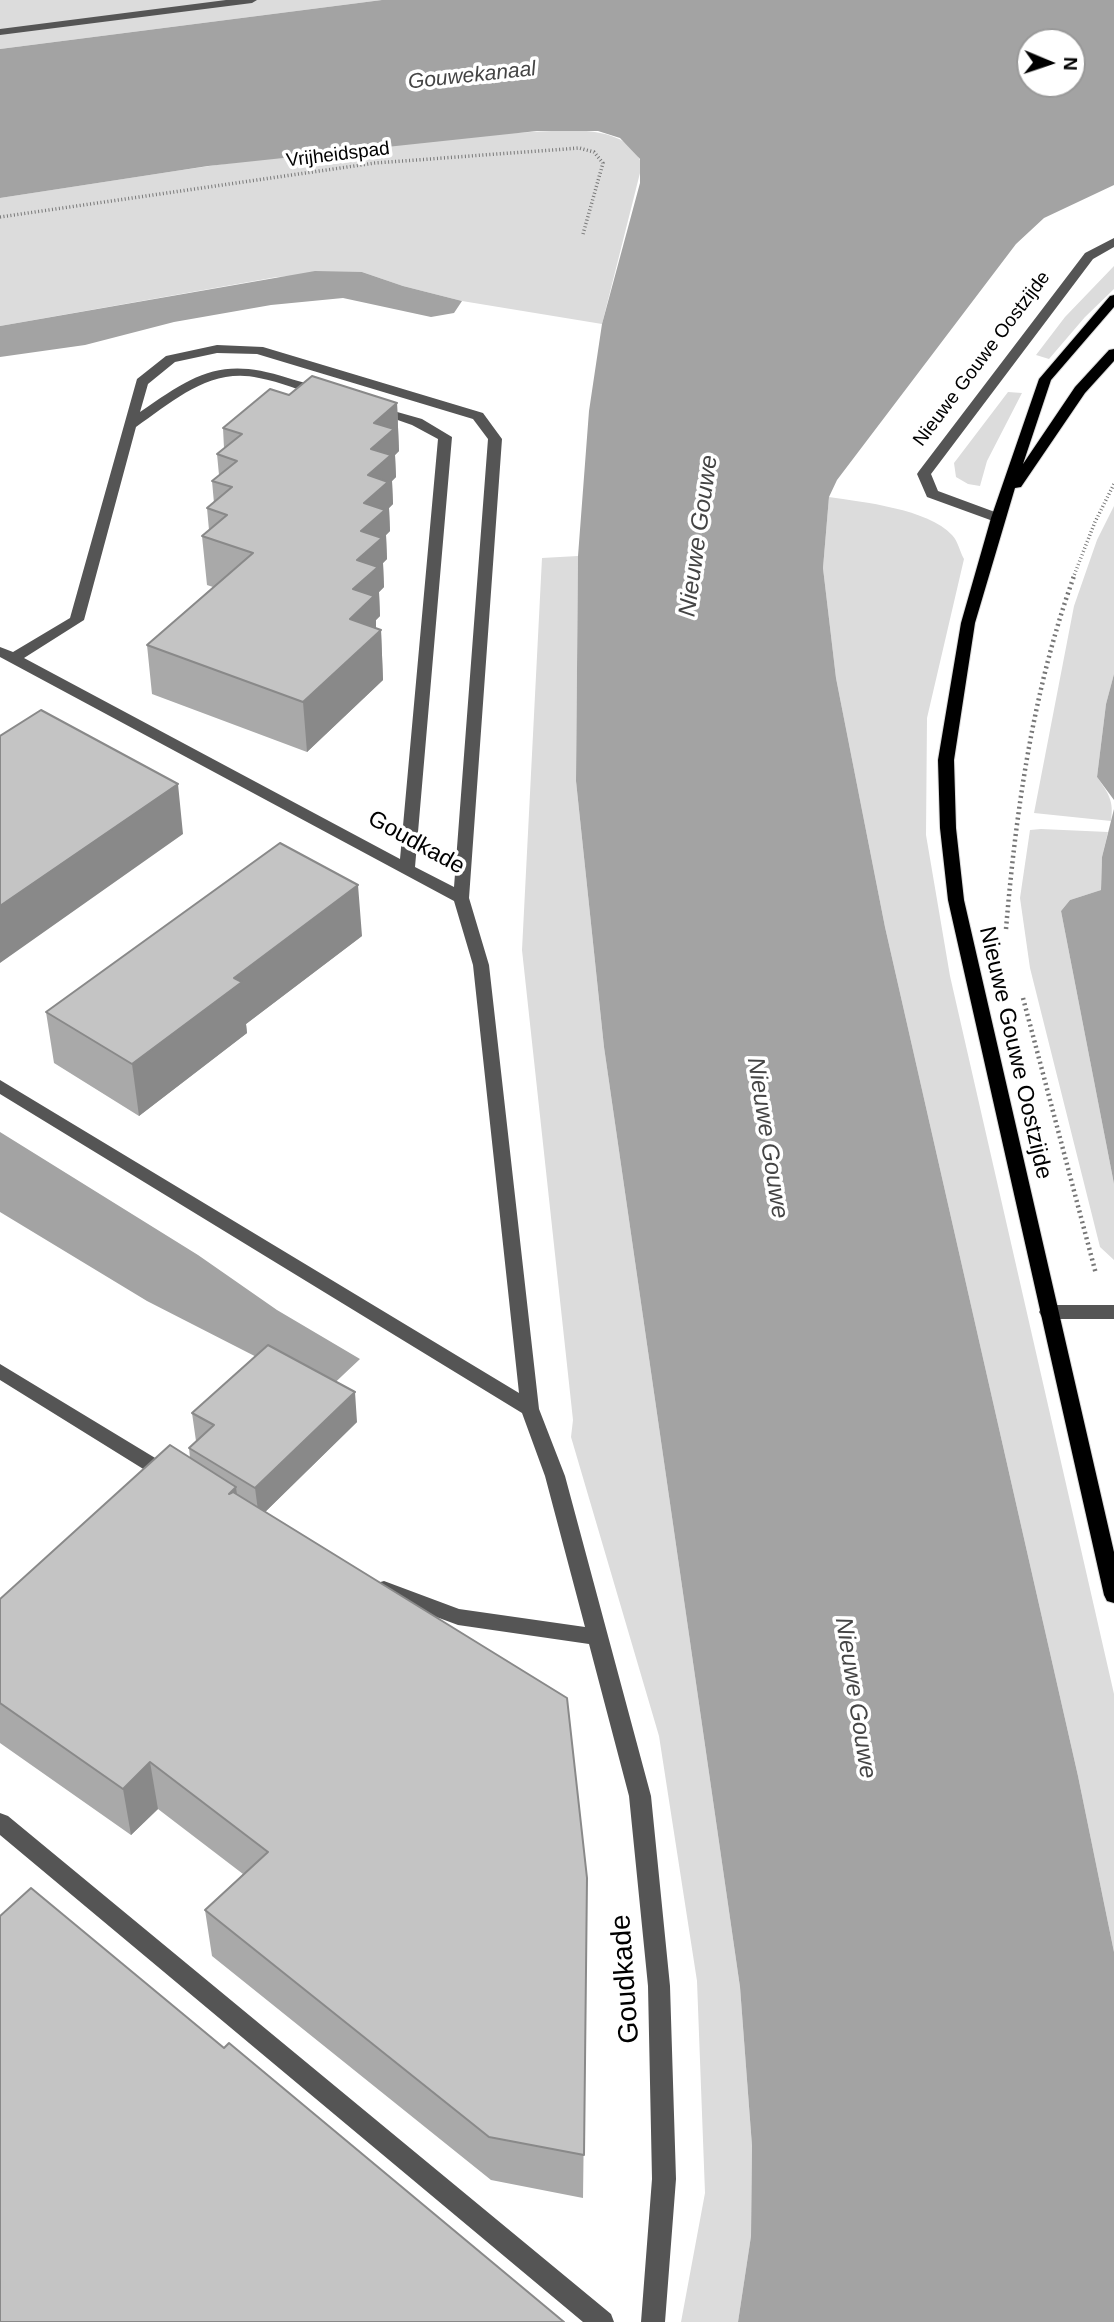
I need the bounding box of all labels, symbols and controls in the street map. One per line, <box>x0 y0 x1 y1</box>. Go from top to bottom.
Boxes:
north arrow <box>1016 28 1086 98</box>
text: N <box>1060 56 1081 71</box>
water label: Gouwekanaal <box>407 57 537 95</box>
street label: Vrijheidspad <box>285 137 391 173</box>
street label: Nieuwe Gouwe Oostzijde <box>909 267 1055 451</box>
water label: Nieuwe Gouwe <box>673 453 725 619</box>
street label: Goudkade <box>363 805 469 881</box>
street label: Nieuwe Gouwe Oostzijde <box>973 924 1057 1182</box>
water label: Nieuwe Gouwe <box>740 1055 794 1221</box>
water label: Nieuwe Gouwe <box>828 1615 882 1781</box>
street label: Goudkade <box>605 1913 647 2045</box>

